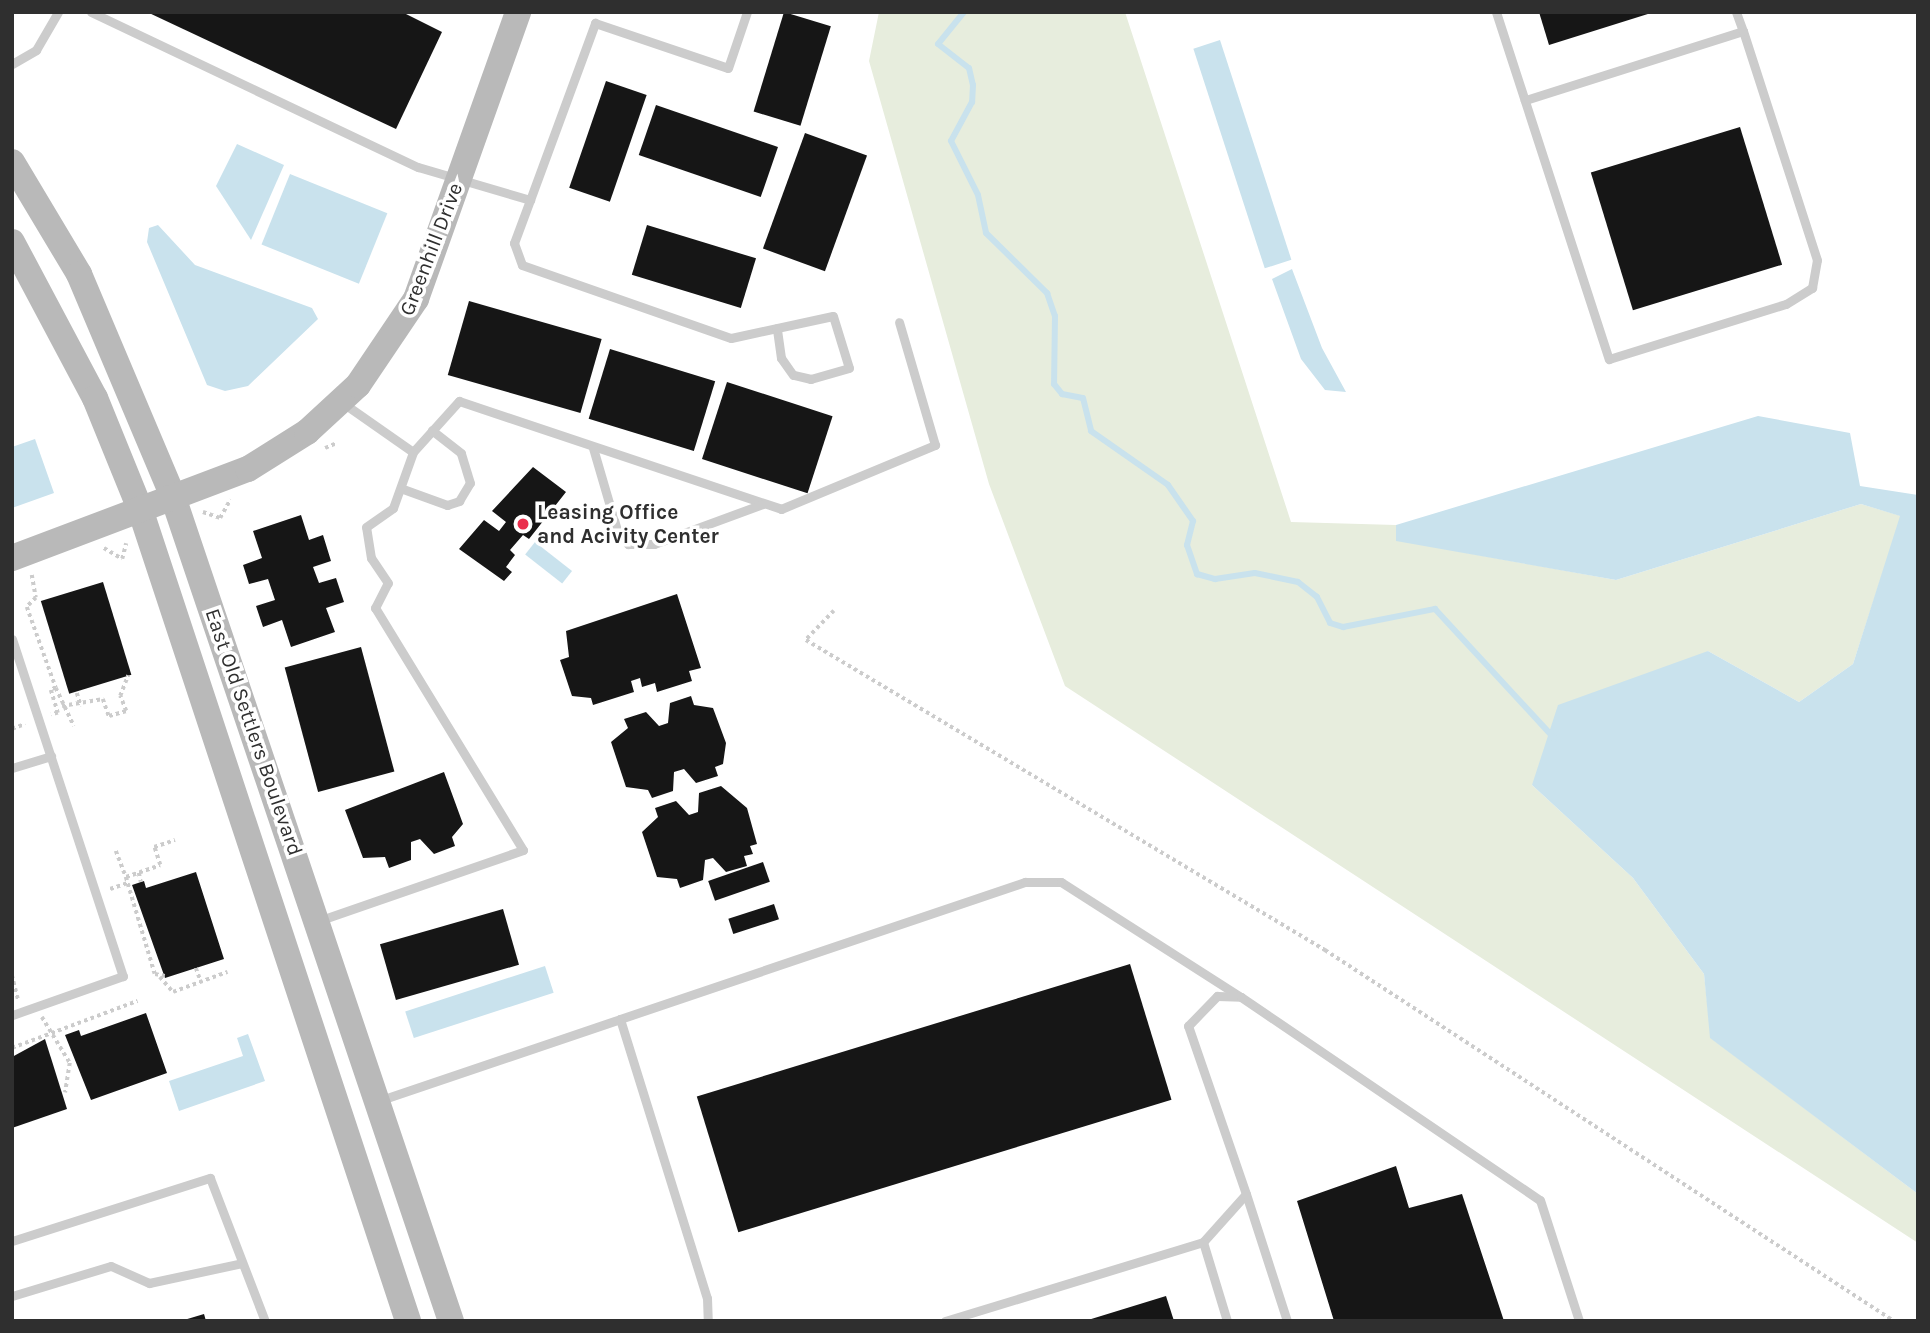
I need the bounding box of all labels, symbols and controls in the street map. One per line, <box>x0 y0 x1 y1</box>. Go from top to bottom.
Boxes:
street label: Greenhill Drive <box>394 179 468 319</box>
place label: Leasing Office and Acivity Center <box>537 499 719 549</box>
marker: Leasing Office and Acivity Center <box>515 516 531 532</box>
street label: East Old Settlers Boulevard <box>200 605 308 859</box>

